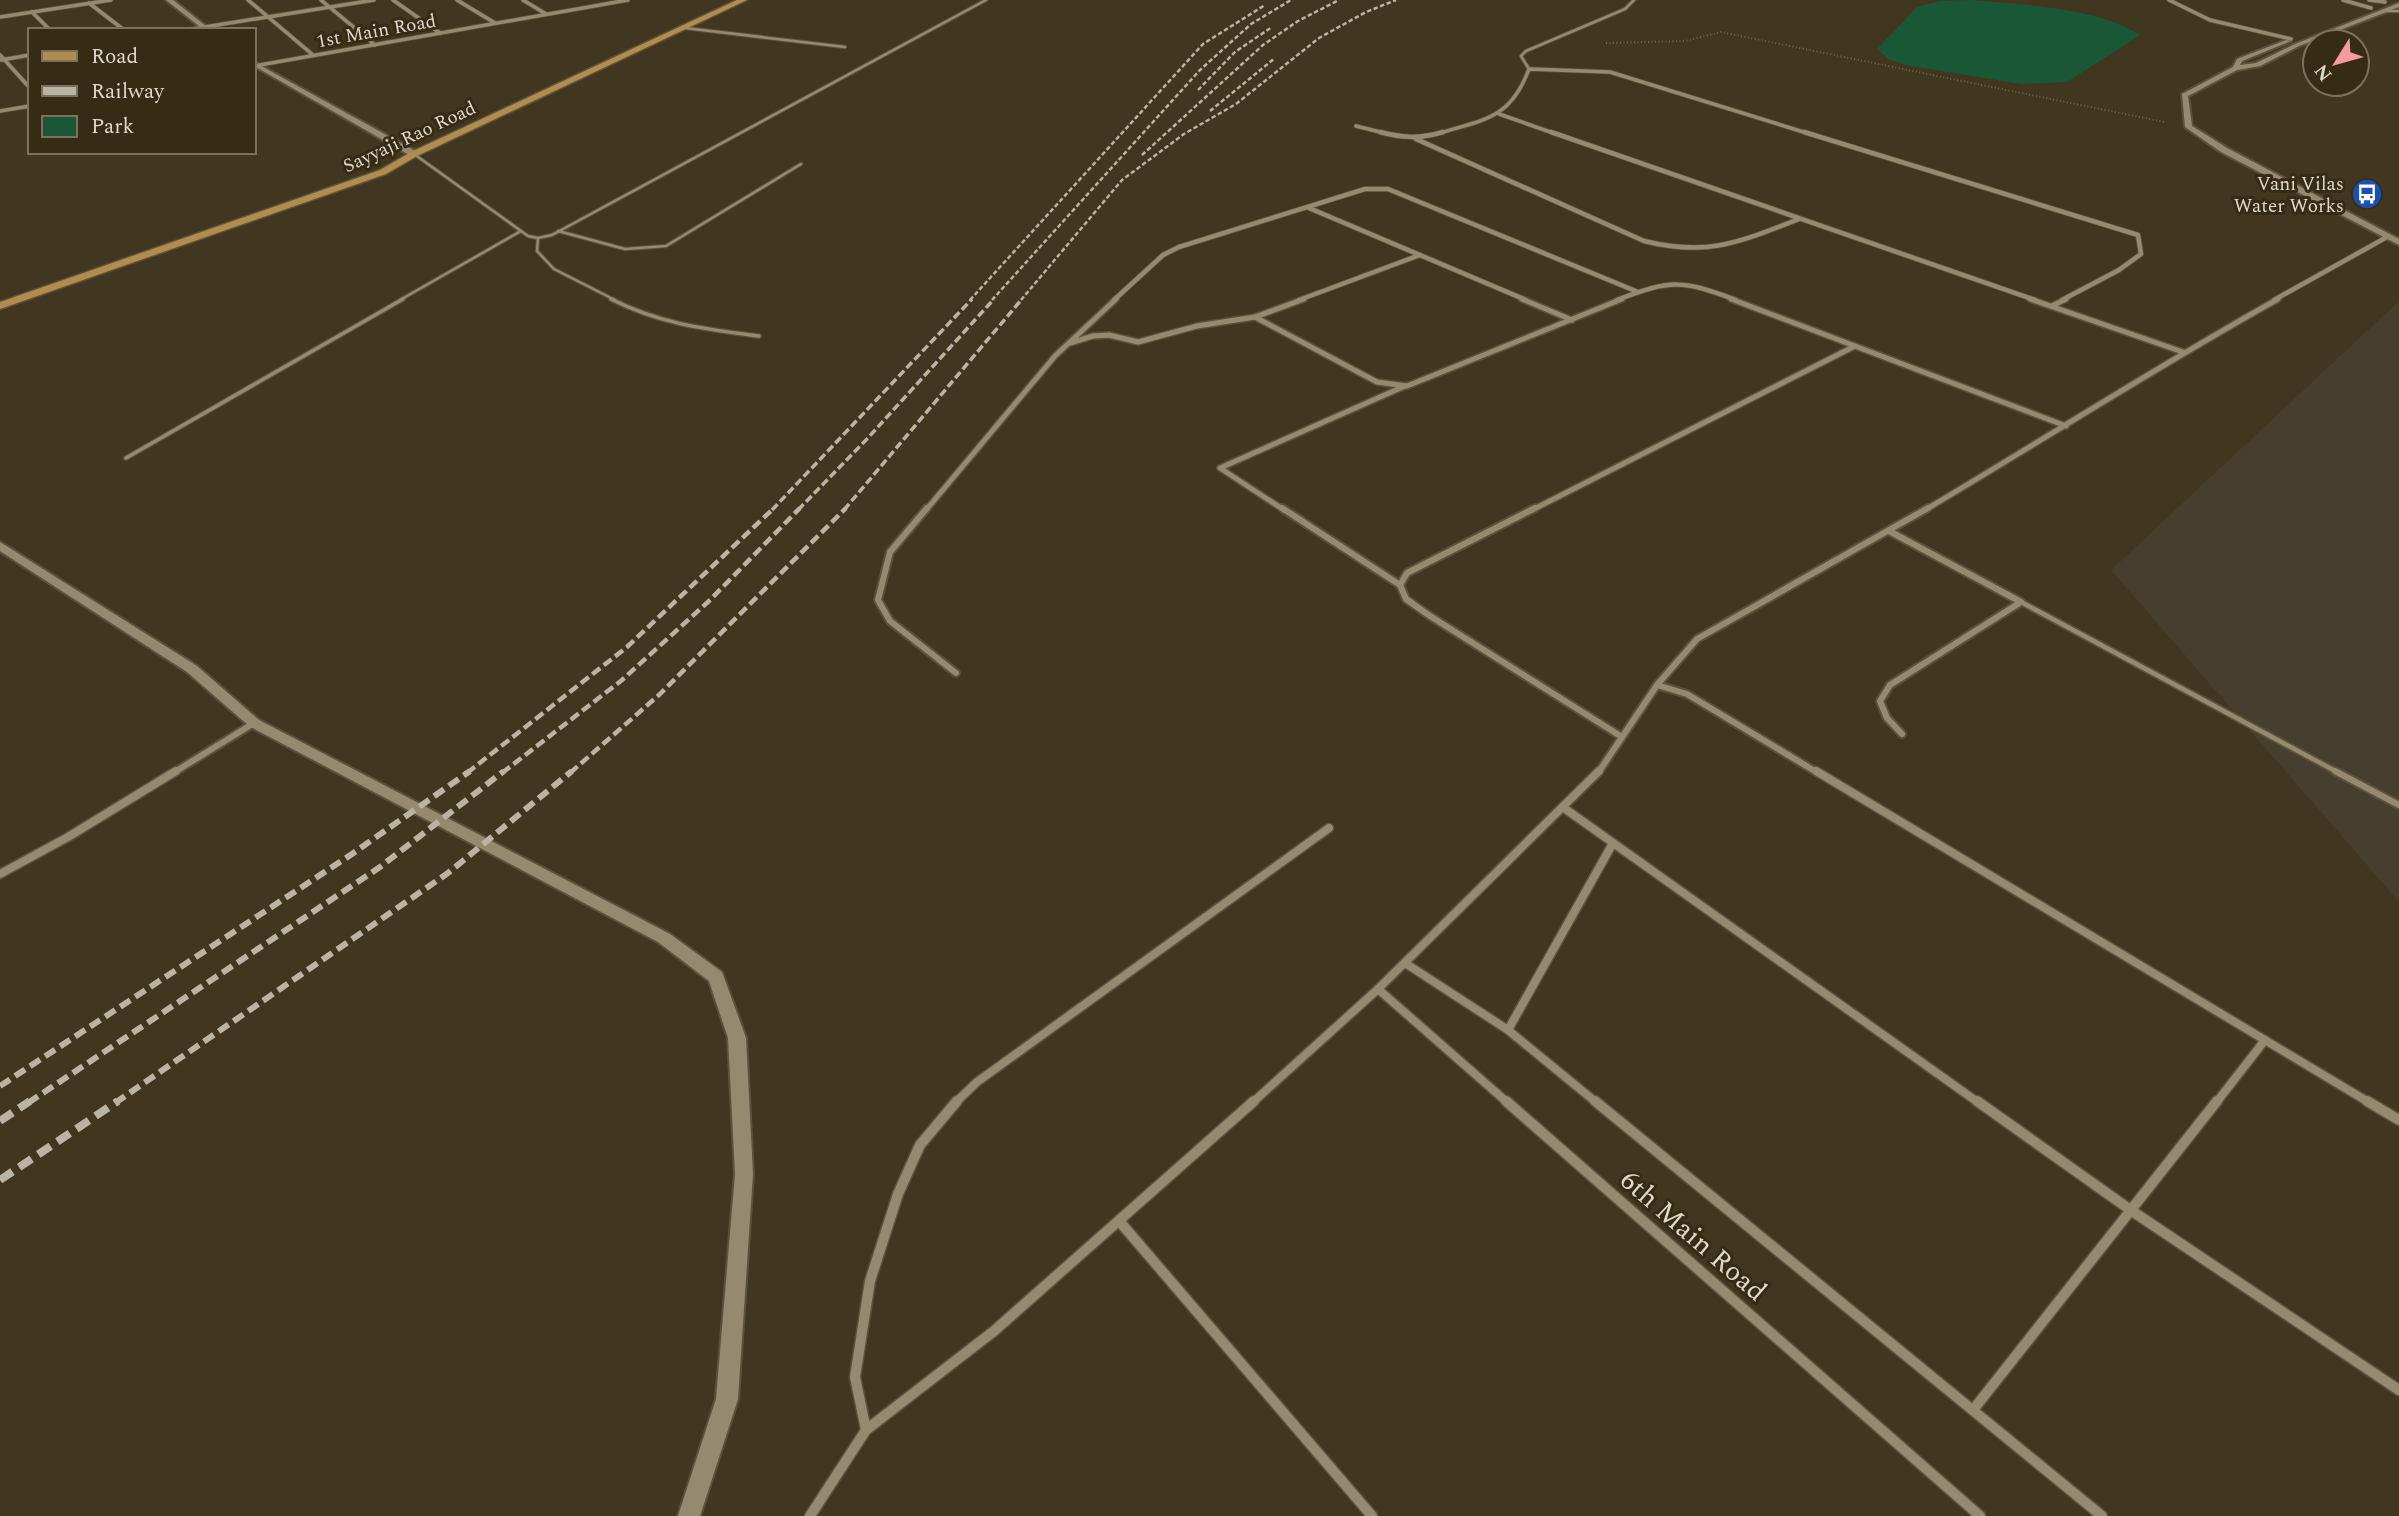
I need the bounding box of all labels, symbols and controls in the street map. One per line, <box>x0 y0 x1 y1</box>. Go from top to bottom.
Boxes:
street label: 1st Main Road <box>314 7 438 56</box>
legend <box>28 28 256 154</box>
north arrow <box>2301 28 2371 98</box>
text: Road <box>91 41 138 73</box>
text: N <box>2307 57 2340 87</box>
text: Railway <box>91 76 165 108</box>
street label: Sayyaji Rao Road <box>338 94 481 181</box>
text: Park <box>91 111 135 143</box>
place label: Vani Vilas Water Works <box>2234 170 2344 221</box>
bus stop icon: Vani Vilas Water Works <box>2350 177 2384 211</box>
street label: 6th Main Road <box>1610 1160 1776 1312</box>

